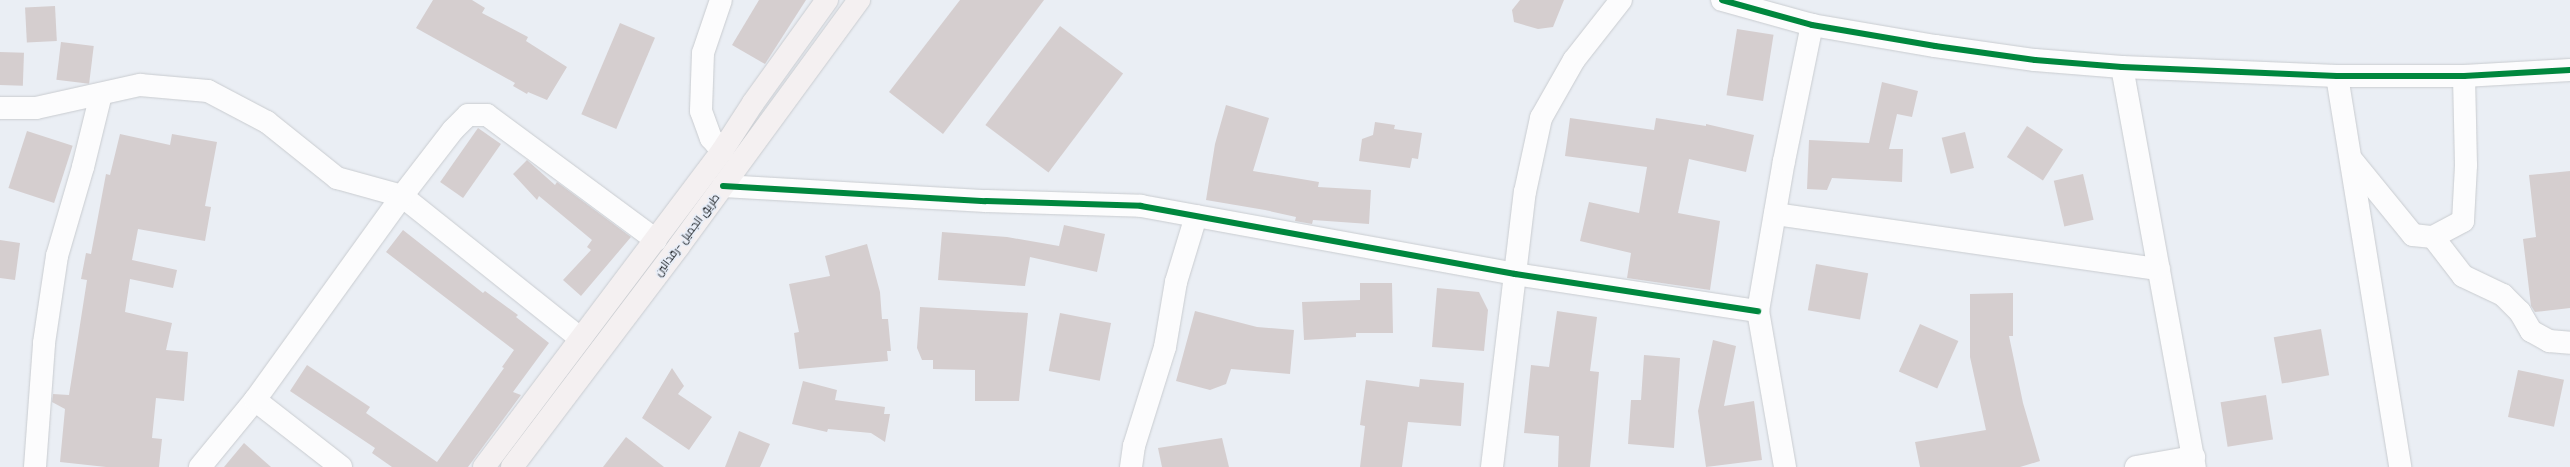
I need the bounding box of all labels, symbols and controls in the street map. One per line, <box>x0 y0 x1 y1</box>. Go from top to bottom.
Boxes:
street label: طريق الجميل -رقدالين <box>652 191 722 279</box>

